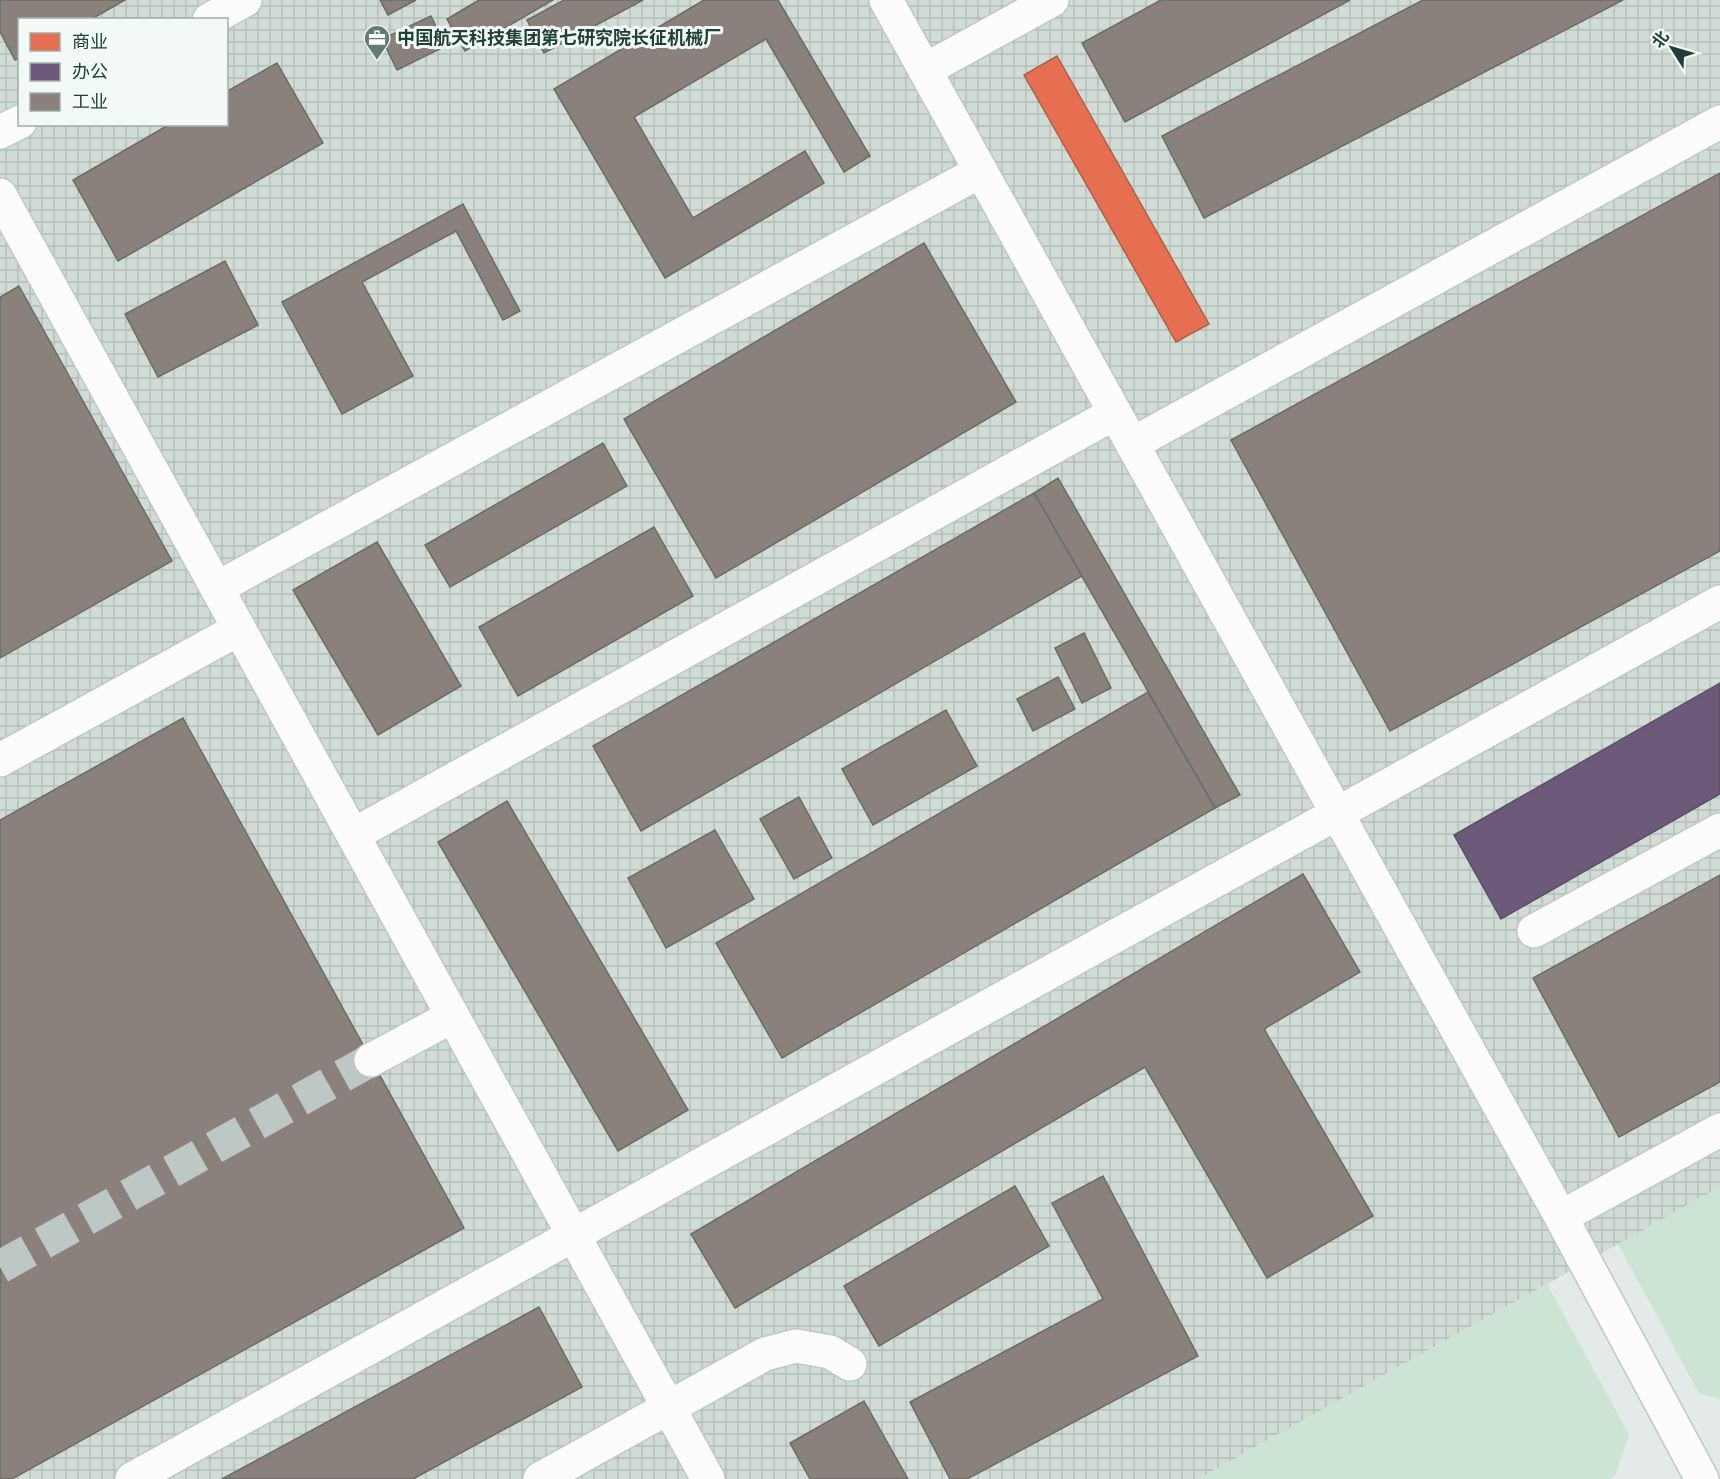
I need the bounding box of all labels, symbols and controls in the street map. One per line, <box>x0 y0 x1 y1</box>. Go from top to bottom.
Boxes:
legend <box>18 18 228 126</box>
north arrow <box>1642 18 1702 78</box>
office icon: 中国航天科技集团第七研究院长征机械厂 <box>362 23 392 61</box>
place label: 中国航天科技集团第七研究院长征机械厂 <box>397 26 721 49</box>
text: 北 <box>1647 27 1673 51</box>
text: 商业 <box>72 30 108 53</box>
text: 办公 <box>72 60 108 83</box>
text: 工业 <box>72 90 108 113</box>

